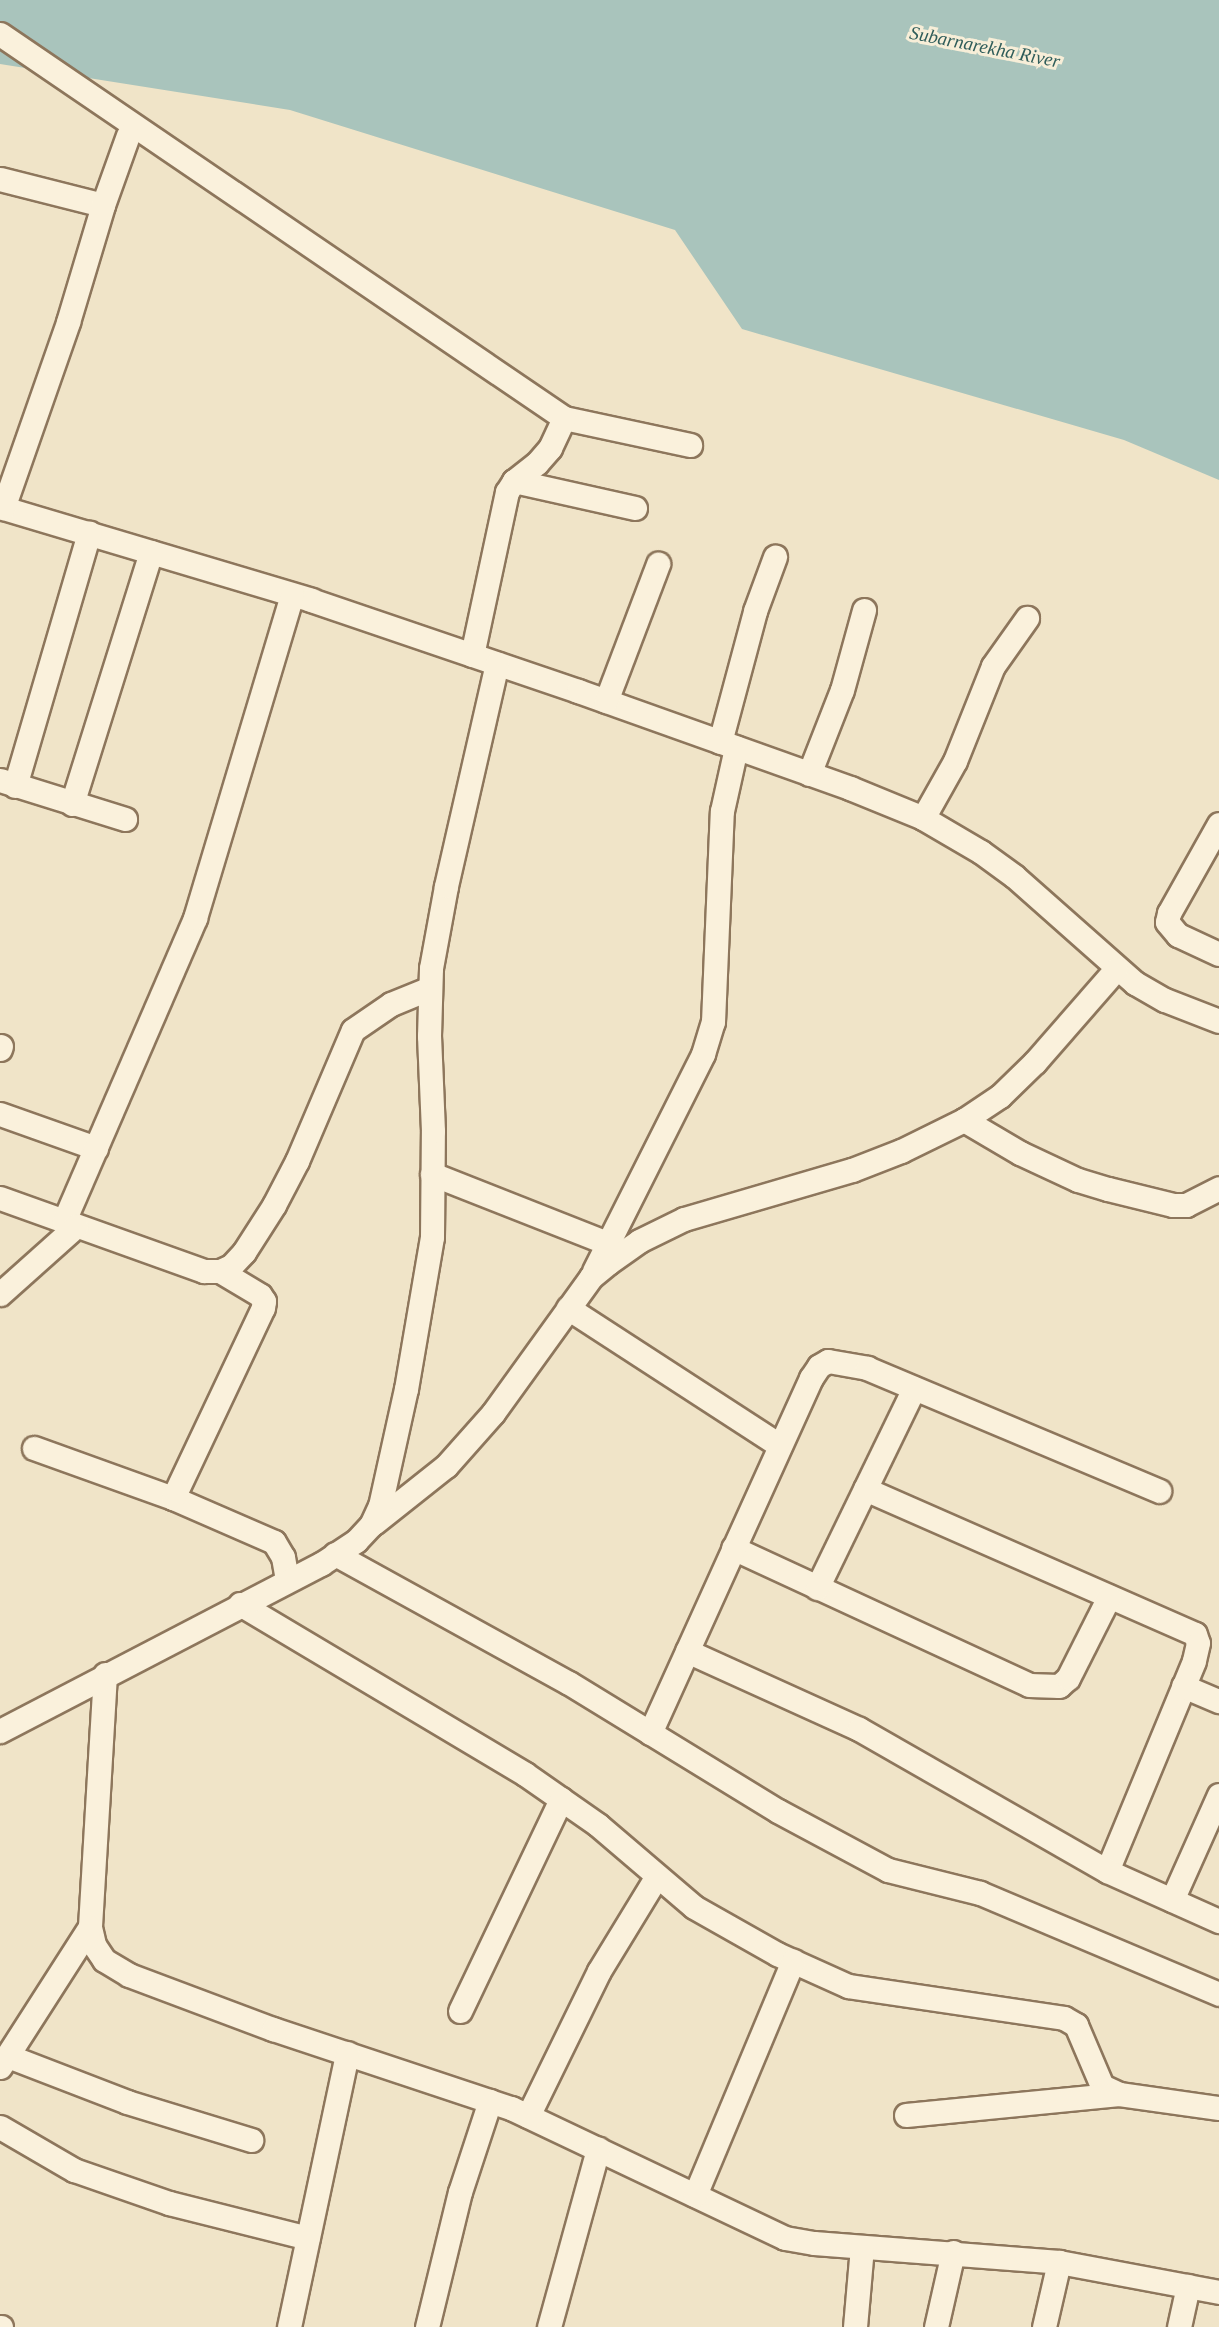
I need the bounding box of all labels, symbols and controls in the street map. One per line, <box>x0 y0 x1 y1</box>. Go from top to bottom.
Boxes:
water label: Subarnarekha River <box>908 21 1062 73</box>

